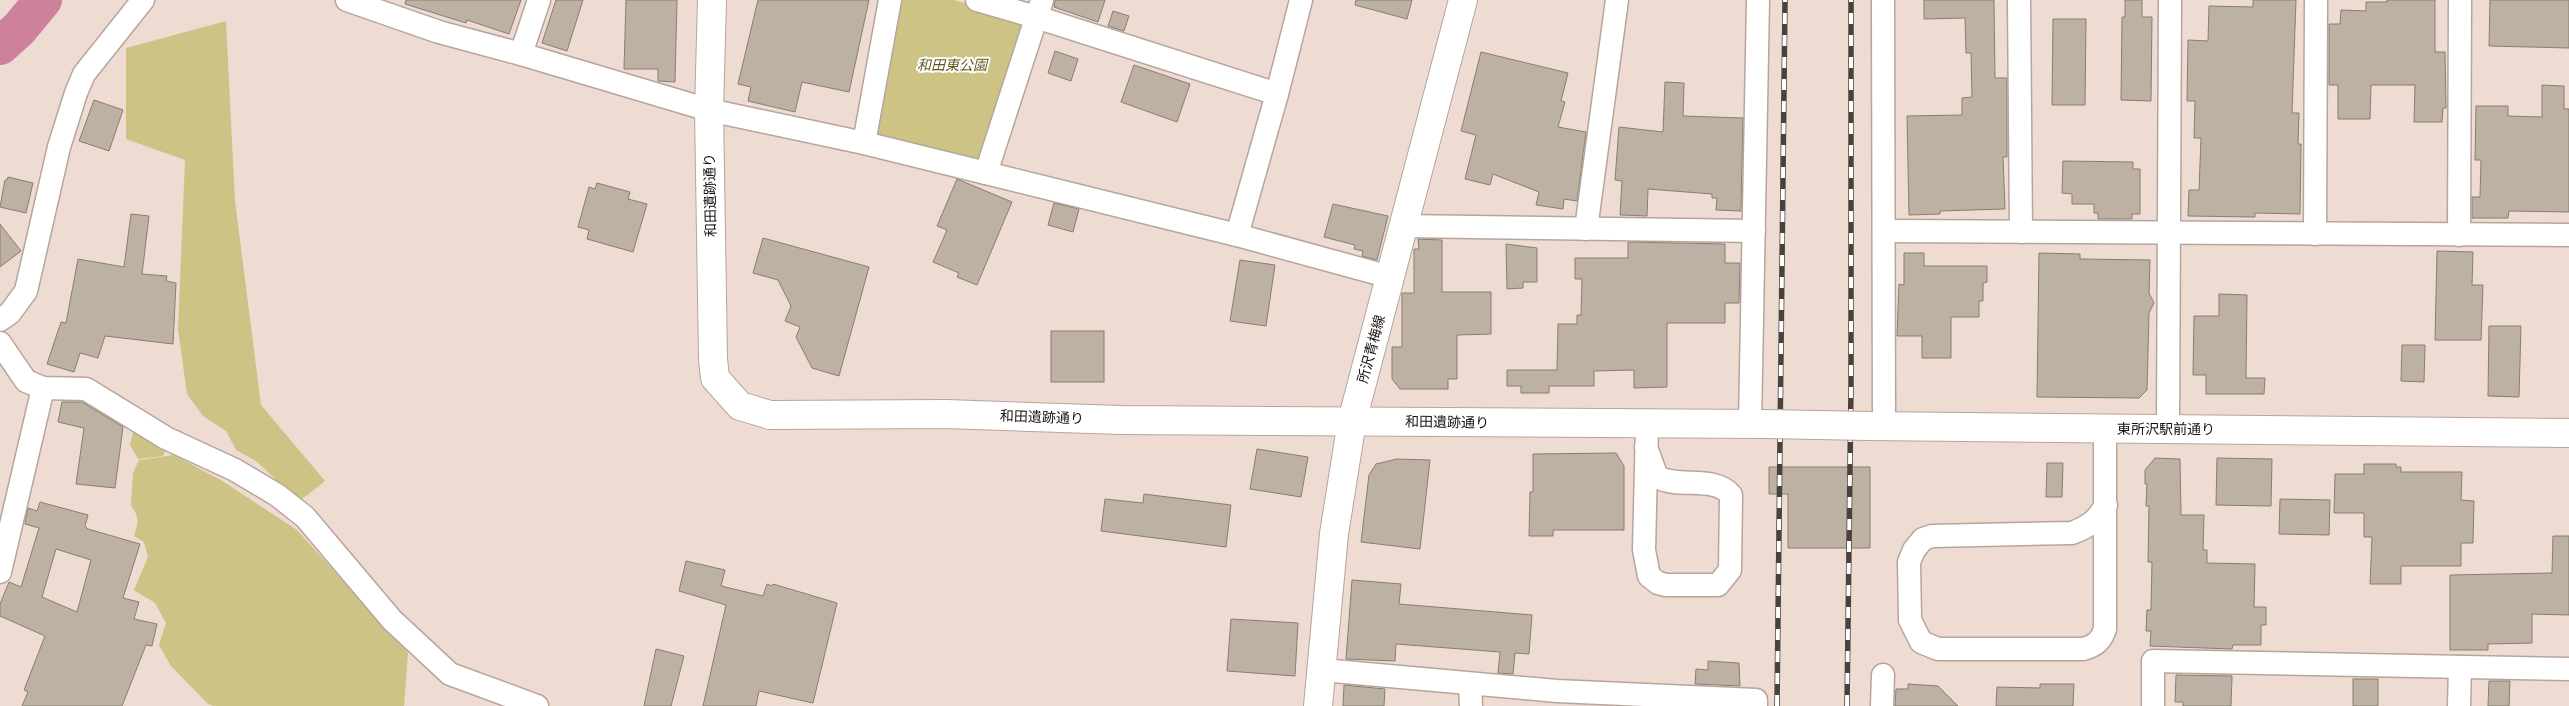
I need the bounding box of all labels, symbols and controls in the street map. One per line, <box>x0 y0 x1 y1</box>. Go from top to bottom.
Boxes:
park label: 和田東公園 <box>917 55 989 74</box>
street label: 和田遺跡通り <box>699 153 720 237</box>
street label: 所沢青梅線 <box>1352 313 1389 385</box>
street label: 和田遺跡通り <box>1000 406 1084 427</box>
street label: 和田遺跡通り <box>1405 411 1489 432</box>
street label: 東所沢駅前通り <box>2117 419 2215 438</box>

